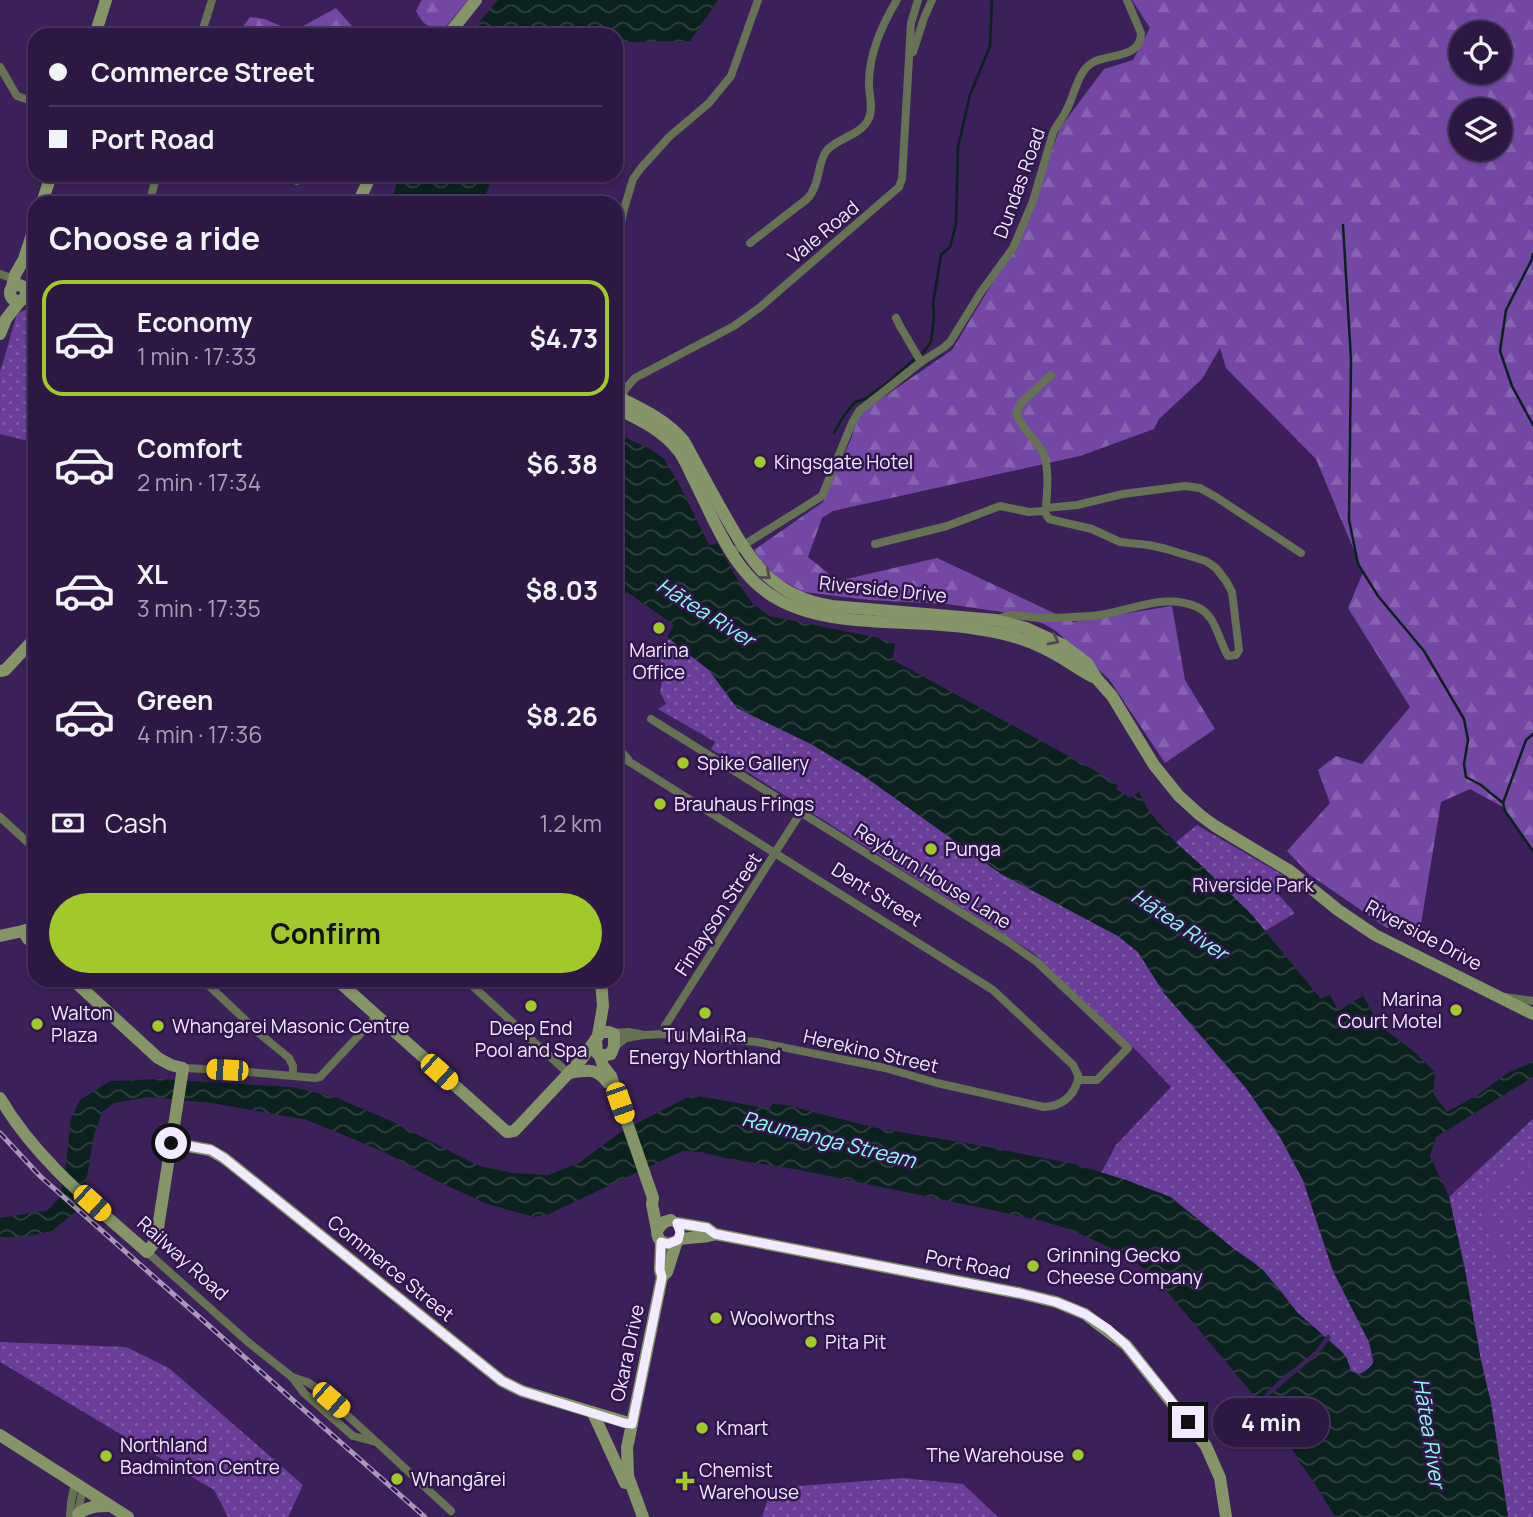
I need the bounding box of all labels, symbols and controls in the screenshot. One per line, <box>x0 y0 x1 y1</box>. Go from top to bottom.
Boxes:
map controls <box>1449 21 1512 161</box>
button: locate <box>1449 21 1512 84</box>
text: Commerce Street <box>91 54 315 90</box>
button: layers <box>1449 98 1512 161</box>
text: Port Road <box>91 121 215 157</box>
street label: Dundas Road <box>987 124 1051 242</box>
street label: Vale Road <box>782 195 864 269</box>
text: Choose a ride <box>49 216 260 260</box>
text: Economy <box>137 304 252 340</box>
icon: car <box>53 307 116 370</box>
text: $4.73 <box>529 320 598 356</box>
text: 1 min · 17:33 <box>137 340 256 372</box>
text: Comfort <box>137 430 243 466</box>
icon: car <box>53 433 116 496</box>
text: $6.38 <box>527 446 598 482</box>
place label: Kingsgate Hotel <box>774 449 913 475</box>
marker: Kingsgate Hotel <box>752 454 768 470</box>
text: 2 min · 17:34 <box>137 466 261 498</box>
text: XL <box>137 556 168 592</box>
icon: car <box>53 559 116 622</box>
one-way arrow <box>758 567 771 579</box>
street label: Riverside Drive <box>818 569 948 609</box>
water label: Hātea River <box>652 571 762 654</box>
text: $8.03 <box>526 572 598 608</box>
text: 3 min · 17:35 <box>137 592 261 624</box>
marker: Marina Office <box>651 620 667 636</box>
one-way arrow <box>1047 632 1059 646</box>
place label: Marina Office <box>629 637 689 685</box>
text: Green <box>137 682 213 718</box>
icon: car <box>53 685 116 748</box>
text: $8.26 <box>526 698 598 734</box>
text: 4 min · 17:36 <box>137 718 263 750</box>
place label: Spike Gallery <box>697 750 809 776</box>
marker: Spike Gallery <box>675 755 691 771</box>
place label: Brauhaus Frings <box>674 791 814 817</box>
marker: Brauhaus Frings <box>652 796 668 812</box>
icon: cash <box>49 804 87 842</box>
text: Cash <box>105 805 167 841</box>
text: 1.2 km <box>539 807 602 839</box>
street label: Reyburn House Lane <box>850 817 1016 935</box>
place label: Punga <box>945 836 1001 862</box>
marker: Punga <box>923 841 939 857</box>
street label: Finlayson Street <box>668 847 768 981</box>
street label: Dent Street <box>827 856 927 932</box>
park label: Riverside Park <box>1192 872 1314 898</box>
water label: Hātea River <box>1126 882 1236 968</box>
button: Confirm <box>49 893 602 973</box>
street label: Riverside Drive <box>1361 893 1487 977</box>
place label: Marina Court Motel <box>1338 986 1442 1034</box>
marker: Deep End Pool and Spa <box>523 998 539 1014</box>
place label: Walton Plaza <box>51 1000 113 1048</box>
marker: Marina Court Motel <box>1448 1002 1464 1018</box>
marker: Tu Mai Ra Energy Northland <box>697 1005 713 1021</box>
place label: Whangarei Masonic Centre <box>172 1013 410 1039</box>
place label: Deep End Pool and Spa <box>475 1015 587 1063</box>
marker: Walton Plaza <box>29 1016 45 1032</box>
marker: Whangarei Masonic Centre <box>150 1018 166 1034</box>
place label: Tu Mai Ra Energy Northland <box>629 1022 781 1070</box>
street label: Herekino Street <box>801 1023 941 1079</box>
car <box>417 1050 462 1094</box>
car <box>206 1058 249 1082</box>
car <box>604 1080 637 1126</box>
water label: Raumanga Stream <box>739 1104 920 1174</box>
route start <box>155 1127 187 1159</box>
car <box>70 1181 115 1225</box>
street label: Commerce Street <box>322 1209 460 1327</box>
street label: Railway Road <box>132 1210 234 1306</box>
place label: Grinning Gecko Cheese Company <box>1047 1242 1203 1290</box>
street label: Port Road <box>923 1243 1013 1285</box>
marker: Grinning Gecko Cheese Company <box>1025 1258 1041 1274</box>
street label: Okara Drive <box>604 1302 650 1404</box>
place label: Woolworths <box>730 1305 835 1331</box>
marker: Woolworths <box>708 1310 724 1326</box>
place label: Pita Pit <box>825 1329 886 1355</box>
marker: Pita Pit <box>803 1334 819 1350</box>
water label: Hātea River <box>1408 1376 1453 1492</box>
car <box>309 1378 354 1422</box>
callout: 4 min <box>1212 1398 1328 1446</box>
route end <box>1172 1406 1204 1438</box>
text: 4 min <box>1241 1406 1301 1438</box>
place label: Kmart <box>716 1415 768 1441</box>
marker: Kmart <box>694 1420 710 1436</box>
place label: Northland Badminton Centre <box>120 1432 280 1480</box>
place label: The Warehouse <box>926 1442 1064 1468</box>
marker: The Warehouse <box>1070 1447 1086 1463</box>
marker: Northland Badminton Centre <box>98 1448 114 1464</box>
place label: Chemist Warehouse <box>699 1457 799 1505</box>
place label: Whangārei <box>411 1466 506 1492</box>
marker: Whangārei <box>389 1471 405 1487</box>
marker: Chemist Warehouse <box>677 1473 693 1489</box>

